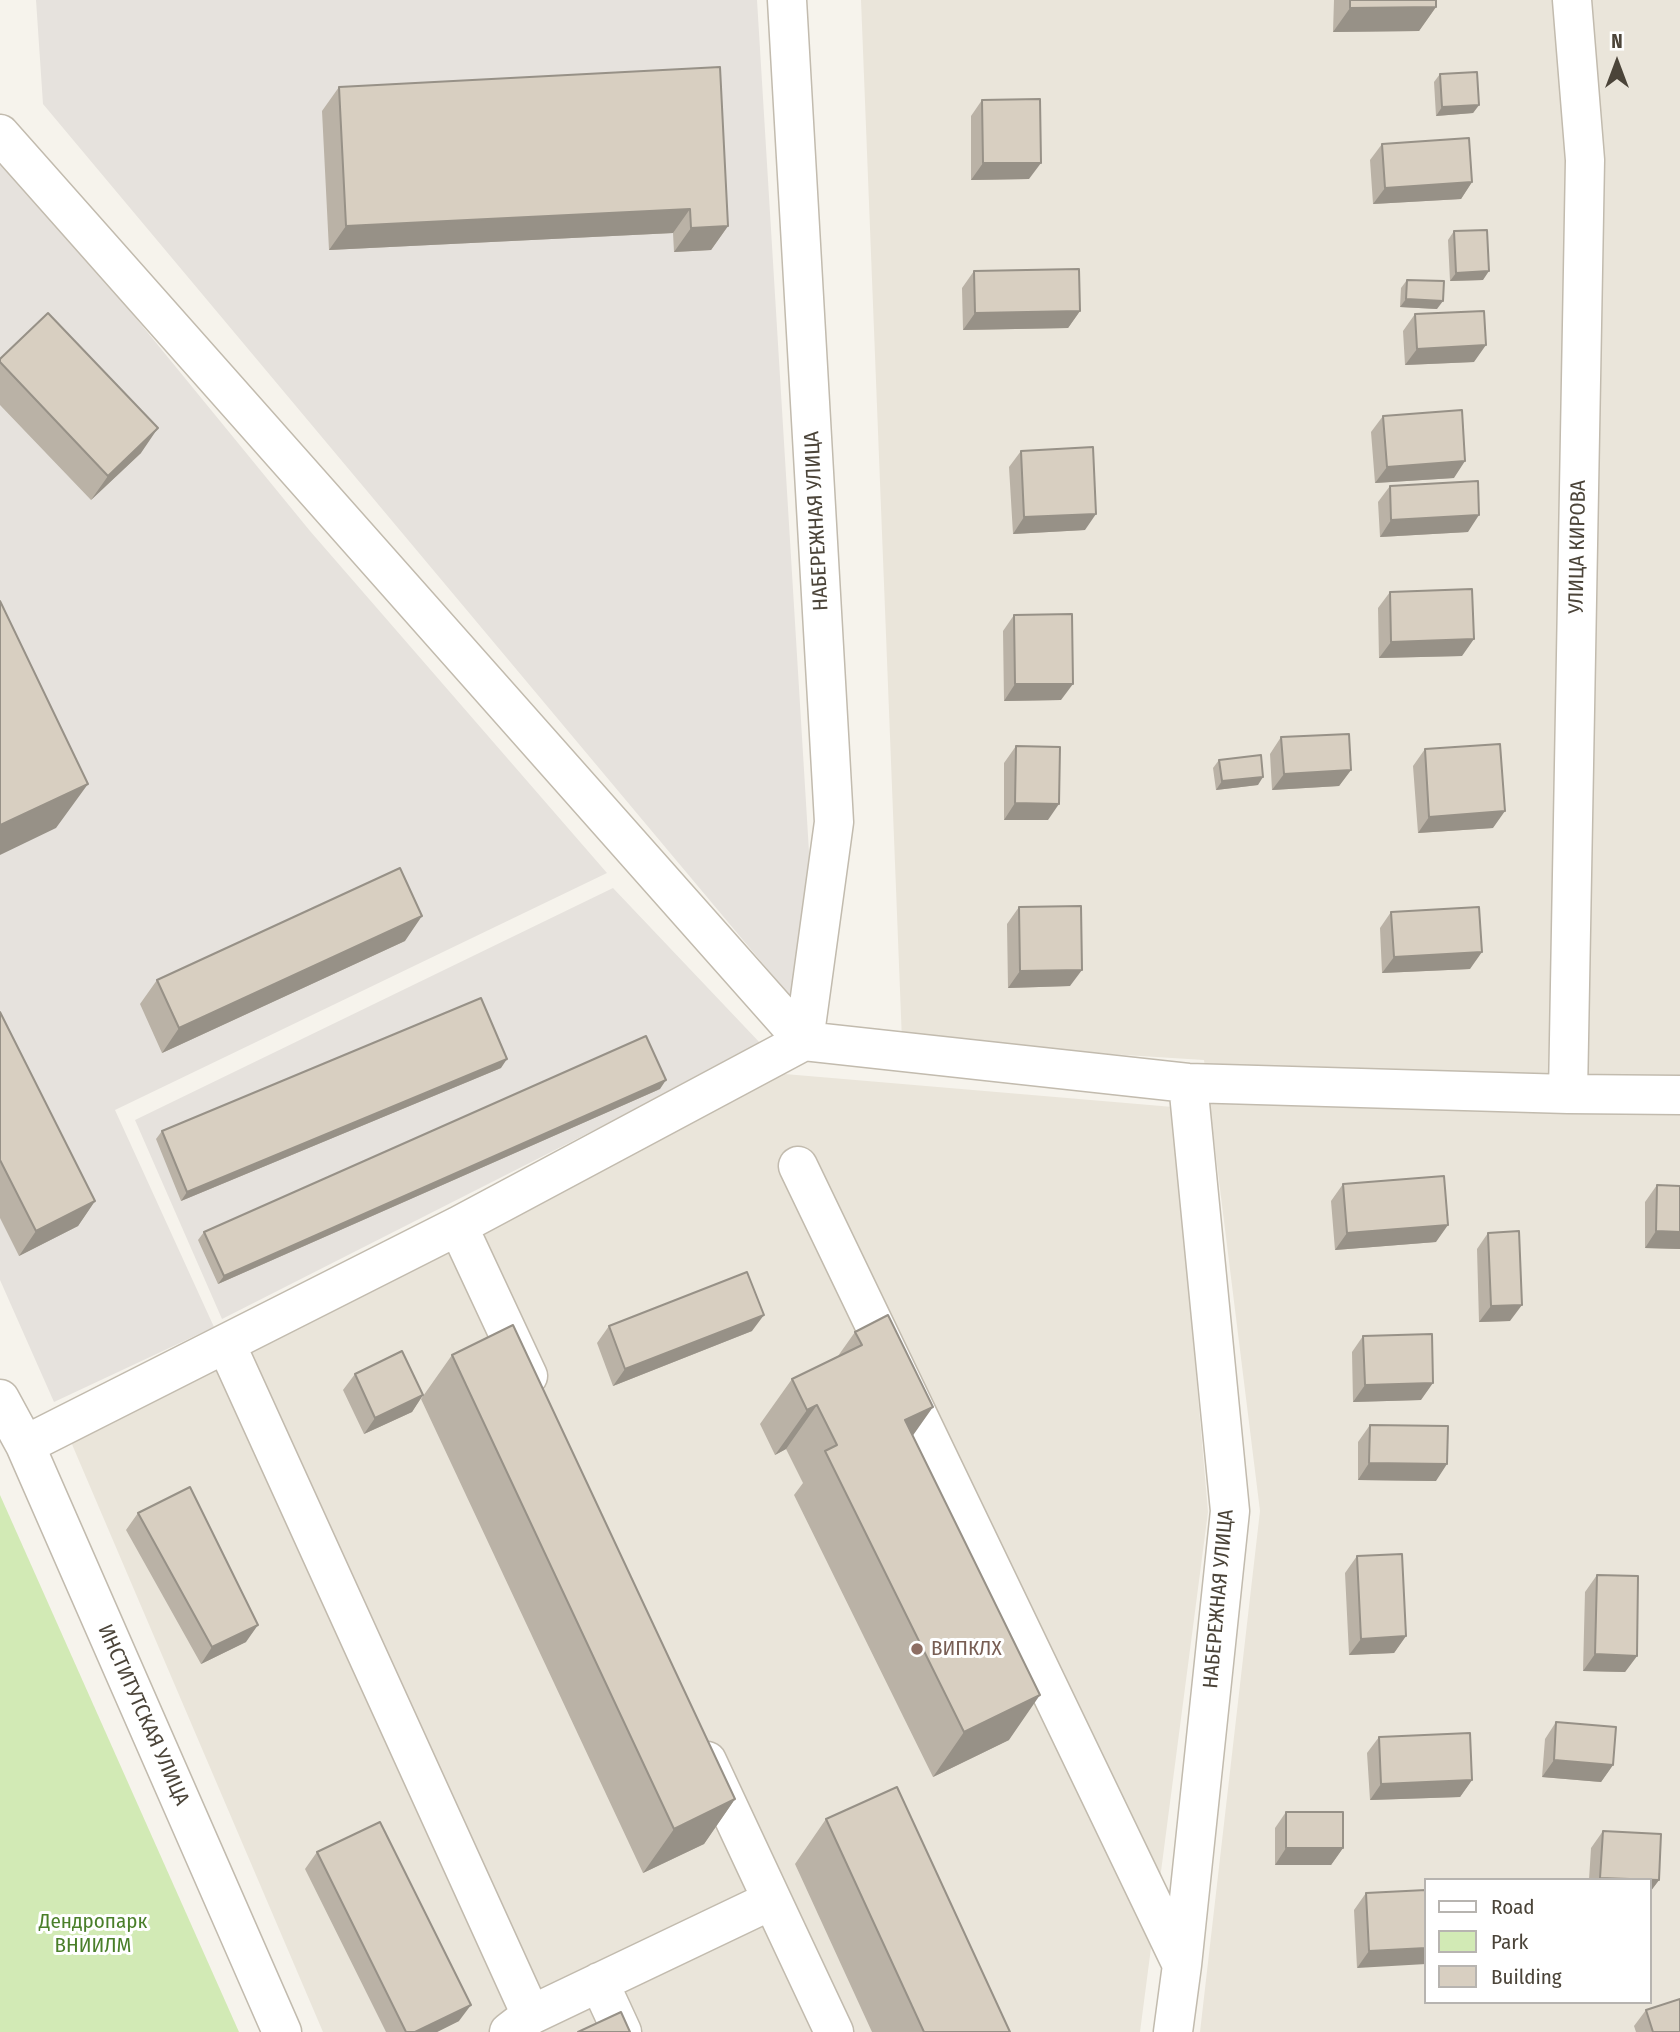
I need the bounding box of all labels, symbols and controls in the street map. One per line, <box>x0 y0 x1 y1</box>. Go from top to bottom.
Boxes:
north arrow <box>1582 28 1652 98</box>
text: N <box>1611 30 1623 53</box>
street label: НАБЕРЕЖНАЯ УЛИЦА <box>800 431 834 611</box>
street label: УЛИЦА КИРОВА <box>1564 480 1592 614</box>
street label: НАБЕРЕЖНАЯ УЛИЦА <box>1199 1508 1239 1690</box>
street label: ИНСТИТУТСКАЯ УЛИЦА <box>92 1621 194 1809</box>
place label: ВИПКЛХ <box>931 1636 1002 1662</box>
marker: ВИПКЛХ <box>909 1641 925 1657</box>
legend <box>1424 1878 1652 2004</box>
text: Road <box>1491 1894 1535 1920</box>
park label: Дендропарк ВНИИЛМ <box>39 1909 147 1959</box>
text: Park <box>1491 1929 1528 1955</box>
text: Building <box>1491 1964 1562 1990</box>

